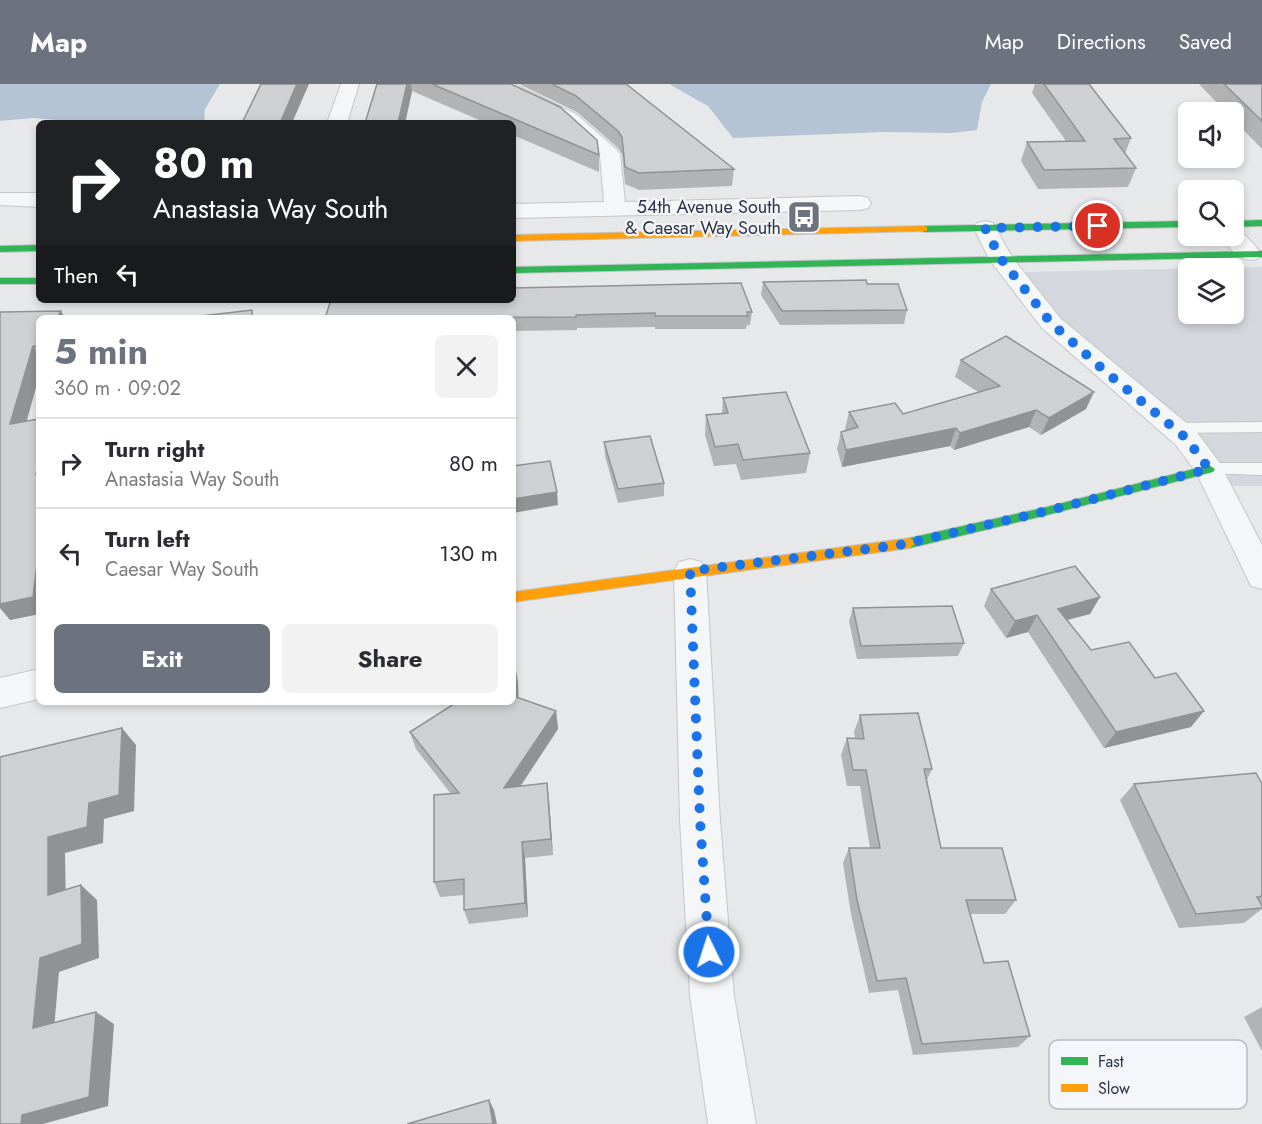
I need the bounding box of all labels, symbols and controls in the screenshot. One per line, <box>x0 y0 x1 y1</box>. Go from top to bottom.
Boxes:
text: Map <box>30 22 87 63</box>
text: Map <box>985 27 1024 57</box>
text: Directions <box>1057 27 1146 57</box>
text: Saved <box>1179 27 1232 57</box>
map controls <box>1178 102 1244 324</box>
button: sound <box>1178 102 1244 168</box>
text: 80 m <box>153 133 254 194</box>
icon: right <box>54 144 132 222</box>
button: search <box>1178 180 1244 246</box>
text: Anastasia Way South <box>153 189 389 228</box>
place label: 54th Avenue South & Caesar Way South <box>625 194 781 241</box>
bus stop icon: 54th Avenue South & Caesar Way South <box>786 199 822 235</box>
pin <box>1072 200 1123 251</box>
icon: arrive <box>1081 209 1114 242</box>
icon: left <box>111 258 144 291</box>
button: layers <box>1178 258 1244 324</box>
text: Then <box>54 259 99 291</box>
text: 5 min <box>54 325 148 377</box>
button: close <box>435 335 498 398</box>
text: 360 m · 09:02 <box>54 374 181 403</box>
text: Turn right <box>105 433 205 465</box>
icon: right <box>54 447 87 480</box>
text: 80 m <box>449 447 498 479</box>
text: Anastasia Way South <box>105 465 279 494</box>
text: Turn left <box>105 523 190 555</box>
icon: left <box>54 537 87 570</box>
text: 130 m <box>439 537 498 569</box>
text: Caesar Way South <box>105 555 259 584</box>
button: Exit <box>54 624 270 693</box>
button: Share <box>282 624 498 693</box>
position arrow <box>677 920 741 984</box>
legend <box>1049 1040 1247 1109</box>
text: Fast <box>1098 1050 1124 1073</box>
text: Slow <box>1098 1077 1130 1100</box>

